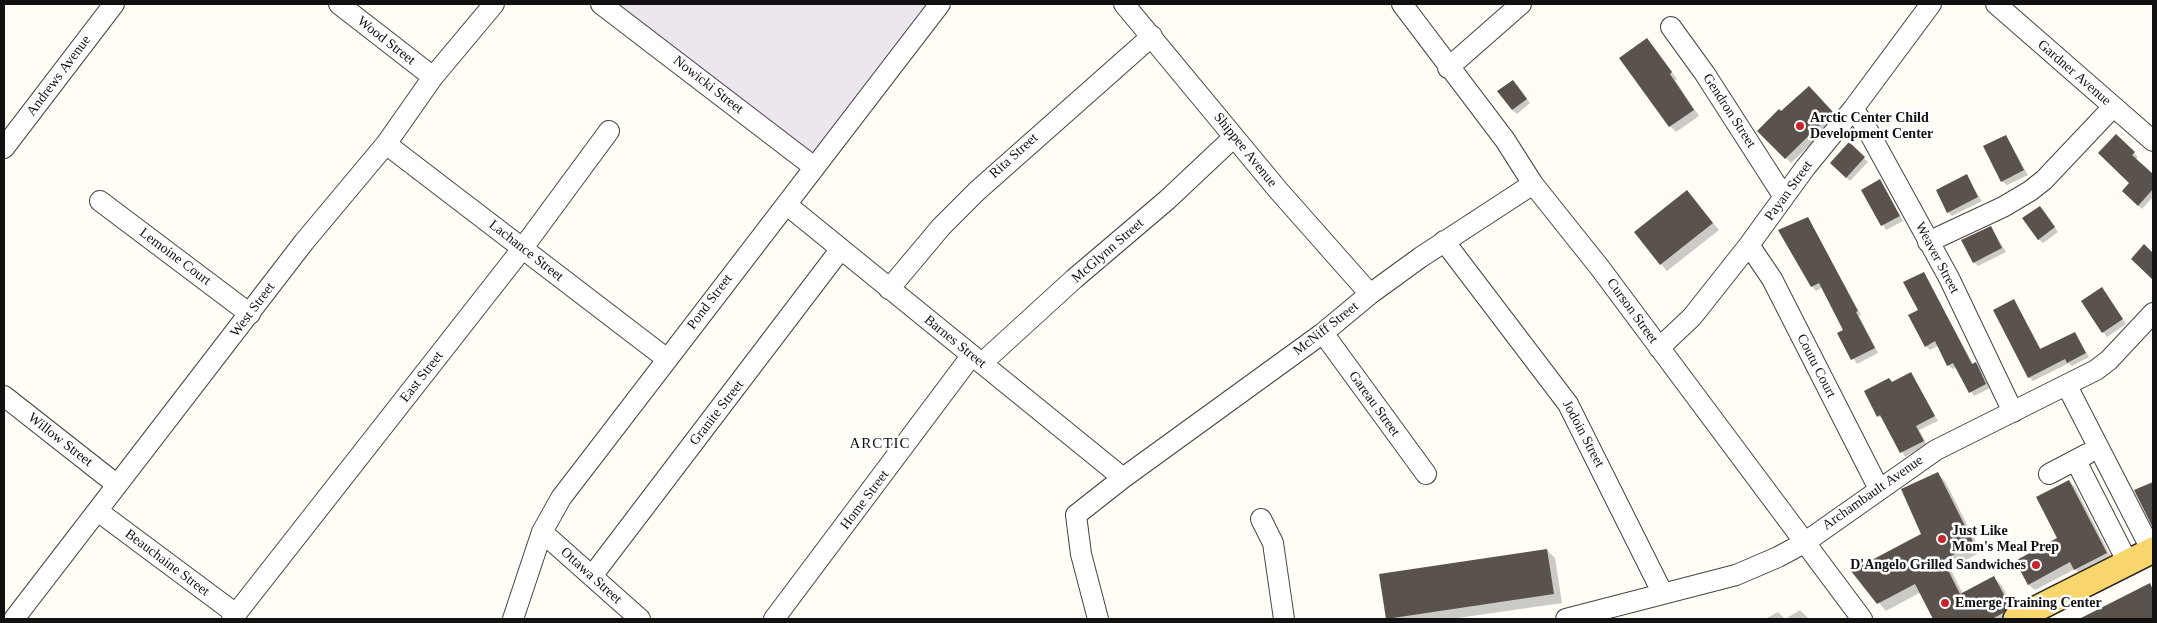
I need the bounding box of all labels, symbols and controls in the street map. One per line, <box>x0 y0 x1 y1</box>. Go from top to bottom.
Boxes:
street label: Wood Street <box>354 13 418 69</box>
street label: Andrews Avenue <box>23 32 95 120</box>
street label: Gardner Avenue <box>2034 37 2114 109</box>
street label: Nowicki Street <box>670 52 746 118</box>
street label: Gendron Street <box>1699 71 1759 151</box>
street label: Shippee Avenue <box>1210 109 1280 191</box>
place label: Arctic Center Child Development Center <box>1810 110 1933 142</box>
marker: Arctic Center Child Development Center <box>1794 120 1806 132</box>
street label: Rita Street <box>986 130 1042 182</box>
street label: Payan Street <box>1762 158 1816 224</box>
street label: McGlynn Street <box>1069 215 1147 287</box>
street label: Lachance Street <box>485 217 567 285</box>
street label: Weaver Street <box>1911 219 1963 297</box>
street label: Lemoine Court <box>136 225 214 289</box>
street label: Pond Street <box>684 271 736 333</box>
street label: Curson Street <box>1603 275 1661 347</box>
street label: West Street <box>227 279 279 341</box>
street label: McNiff Street <box>1290 298 1362 360</box>
street label: Barnes Street <box>921 312 989 372</box>
street label: Coutu Court <box>1793 331 1839 401</box>
street label: East Street <box>397 348 447 406</box>
street label: Gareau Street <box>1345 368 1403 440</box>
street label: Granite Street <box>686 377 748 449</box>
street label: Jodoin Street <box>1558 398 1608 470</box>
street label: Willow Street <box>24 409 96 471</box>
district label: ARCTIC <box>849 435 911 453</box>
street label: Archambault Avenue <box>1819 452 1927 534</box>
street label: Home Street <box>837 467 893 533</box>
place label: Just Like Mom's Meal Prep <box>1952 523 2059 556</box>
street label: Beauchaine Street <box>121 526 213 600</box>
marker: Just Like Mom's Meal Prep <box>1936 533 1948 545</box>
street label: Ottawa Street <box>557 544 625 608</box>
place label: D'Angelo Grilled Sandwiches <box>1850 557 2026 573</box>
marker: D'Angelo Grilled Sandwiches <box>2030 559 2042 571</box>
place label: Emerge Training Center <box>1955 595 2102 611</box>
marker: Emerge Training Center <box>1939 597 1951 609</box>

